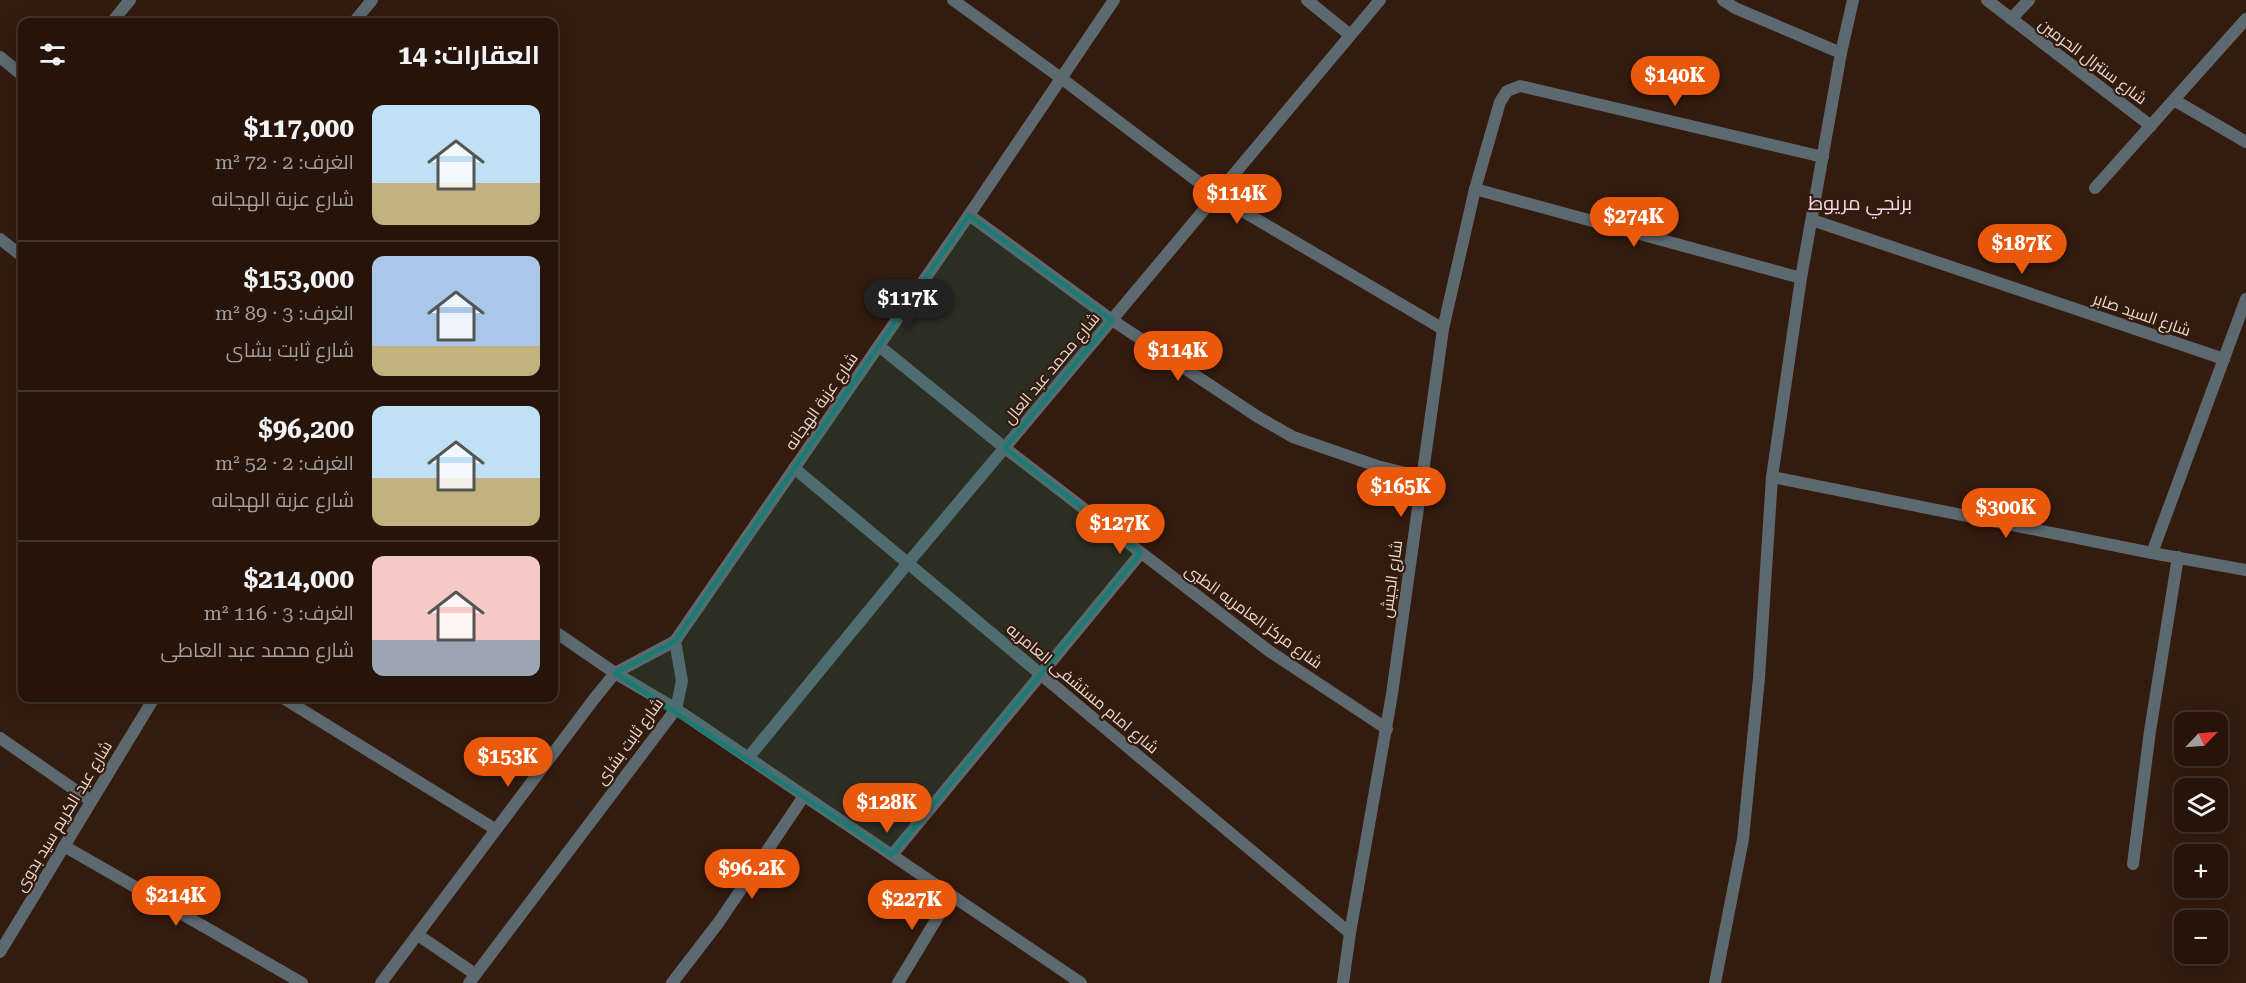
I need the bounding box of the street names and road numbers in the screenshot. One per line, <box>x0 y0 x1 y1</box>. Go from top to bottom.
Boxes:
street label: شارع سنترال الحرمين <box>2034 14 2151 110</box>
street label: شارع السيد صابر <box>2089 289 2193 342</box>
street label: شارع محمد عبد العال <box>999 309 1105 429</box>
street label: شارع عزبة الهجانه <box>781 349 864 455</box>
street label: شارع الجيش <box>1377 539 1408 619</box>
street label: شارع مركز العامريه الطبى <box>1180 560 1326 674</box>
street label: شارع امام مستشفى العامريه <box>1001 619 1163 759</box>
street label: شارع ثابت بشاى <box>592 694 669 790</box>
street label: شارع عبد الكريم سيد بدوى <box>11 737 118 896</box>

